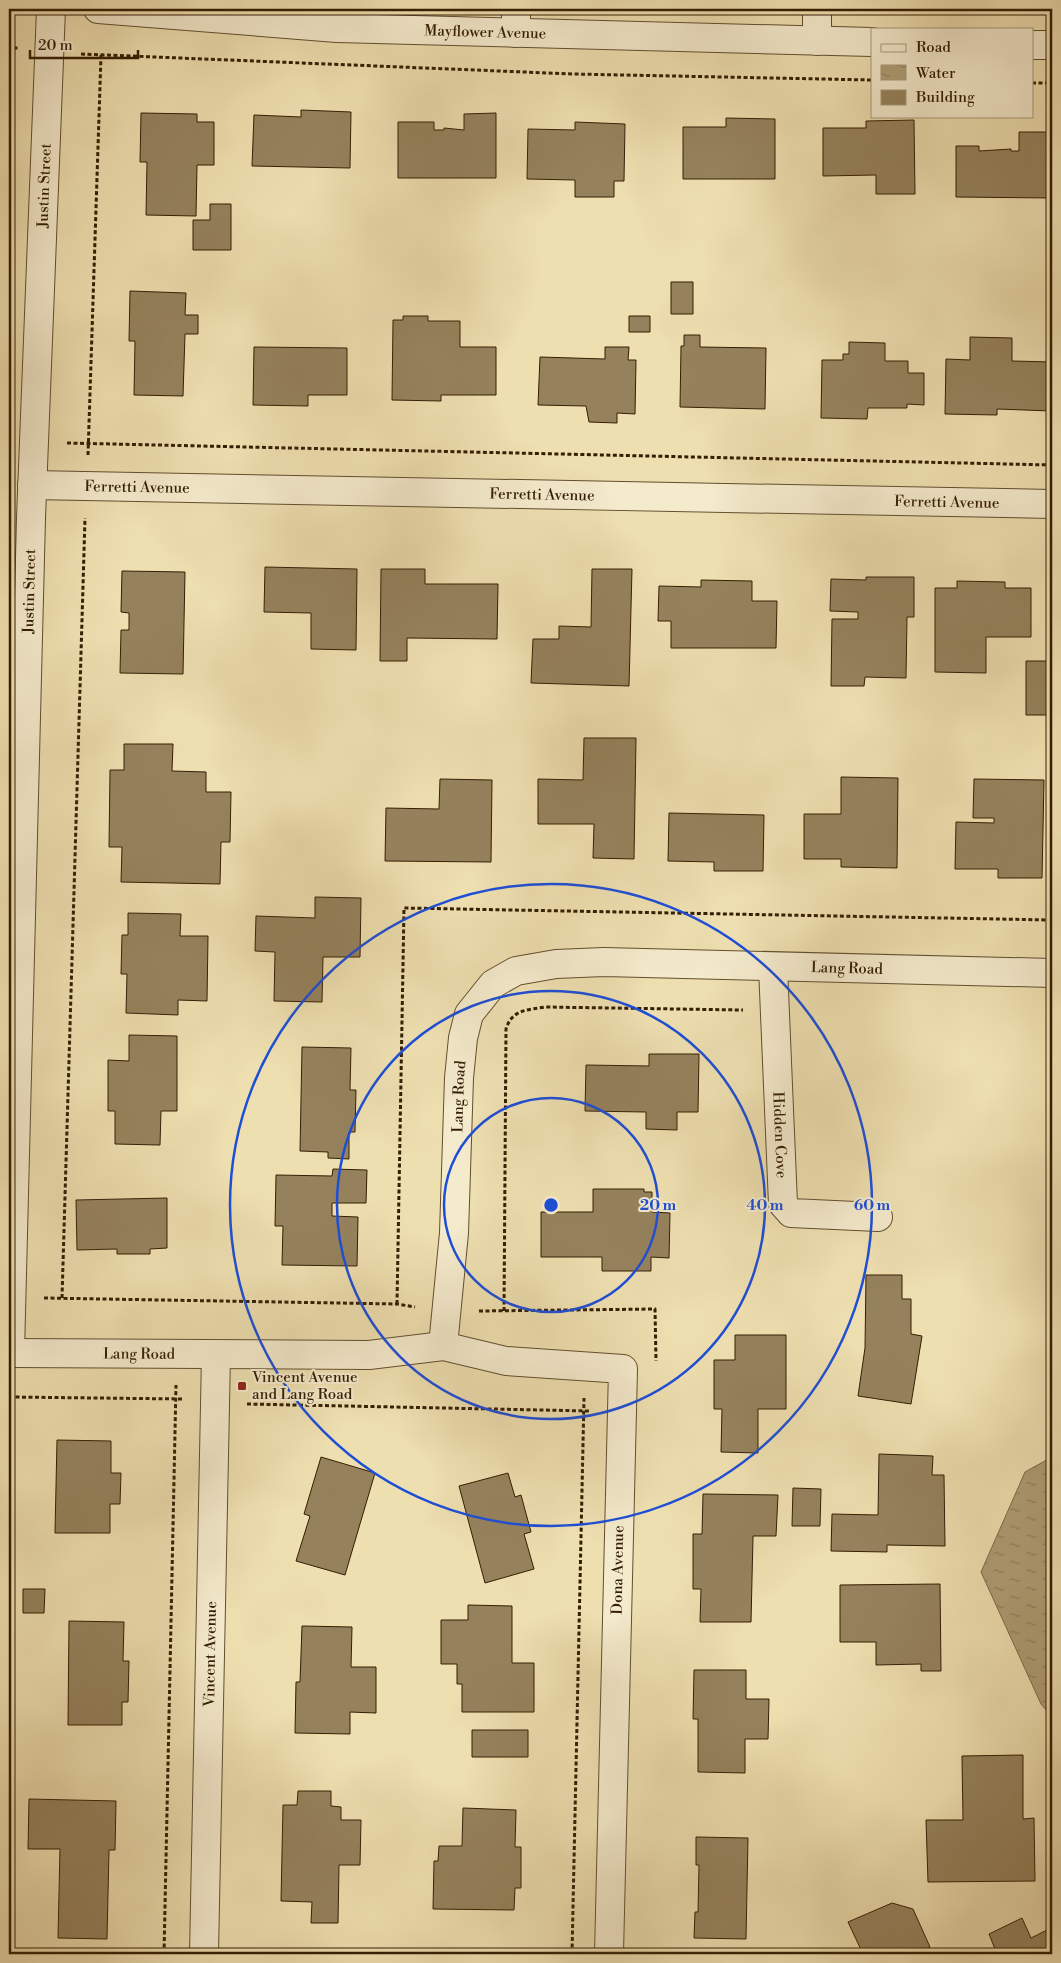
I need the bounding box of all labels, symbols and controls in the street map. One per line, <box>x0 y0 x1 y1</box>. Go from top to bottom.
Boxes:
street label: Mayflower Avenue <box>424 21 546 43</box>
scale bar <box>30 28 138 60</box>
legend <box>871 28 1034 118</box>
text: 20 m <box>38 36 73 55</box>
text: Road <box>916 38 951 57</box>
text: Water <box>915 64 956 83</box>
text: Building <box>915 88 975 107</box>
street label: Justin Street <box>33 142 55 229</box>
street label: Ferretti Avenue <box>84 476 190 497</box>
street label: Ferretti Avenue <box>489 484 595 505</box>
street label: Ferretti Avenue <box>894 492 1000 513</box>
street label: Justin Street <box>19 548 40 635</box>
street label: Lang Road <box>811 958 884 978</box>
street label: Lang Road <box>448 1059 470 1133</box>
street label: Hidden Cove <box>769 1091 791 1179</box>
centre of rings <box>542 1196 560 1214</box>
text: 20 m <box>640 1196 677 1215</box>
text: 40 m <box>746 1196 784 1215</box>
text: 60 m <box>854 1196 891 1215</box>
street label: Lang Road <box>103 1344 176 1363</box>
place label: Vincent Avenue and Lang Road <box>251 1368 358 1404</box>
marker: Vincent Avenue and Lang Road <box>236 1380 248 1392</box>
street label: Dona Avenue <box>608 1525 628 1615</box>
street label: Vincent Avenue <box>199 1601 221 1708</box>

